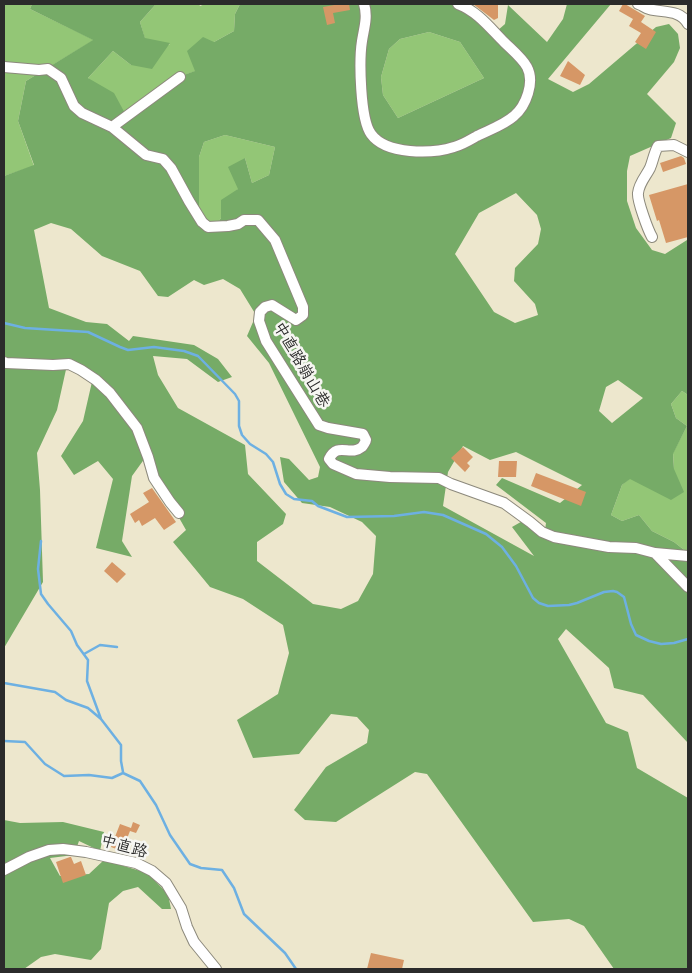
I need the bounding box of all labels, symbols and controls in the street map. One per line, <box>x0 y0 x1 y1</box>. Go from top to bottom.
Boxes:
street label: 中直路崩山巷 <box>269 319 333 411</box>
street label: 中直路 <box>98 831 150 863</box>

